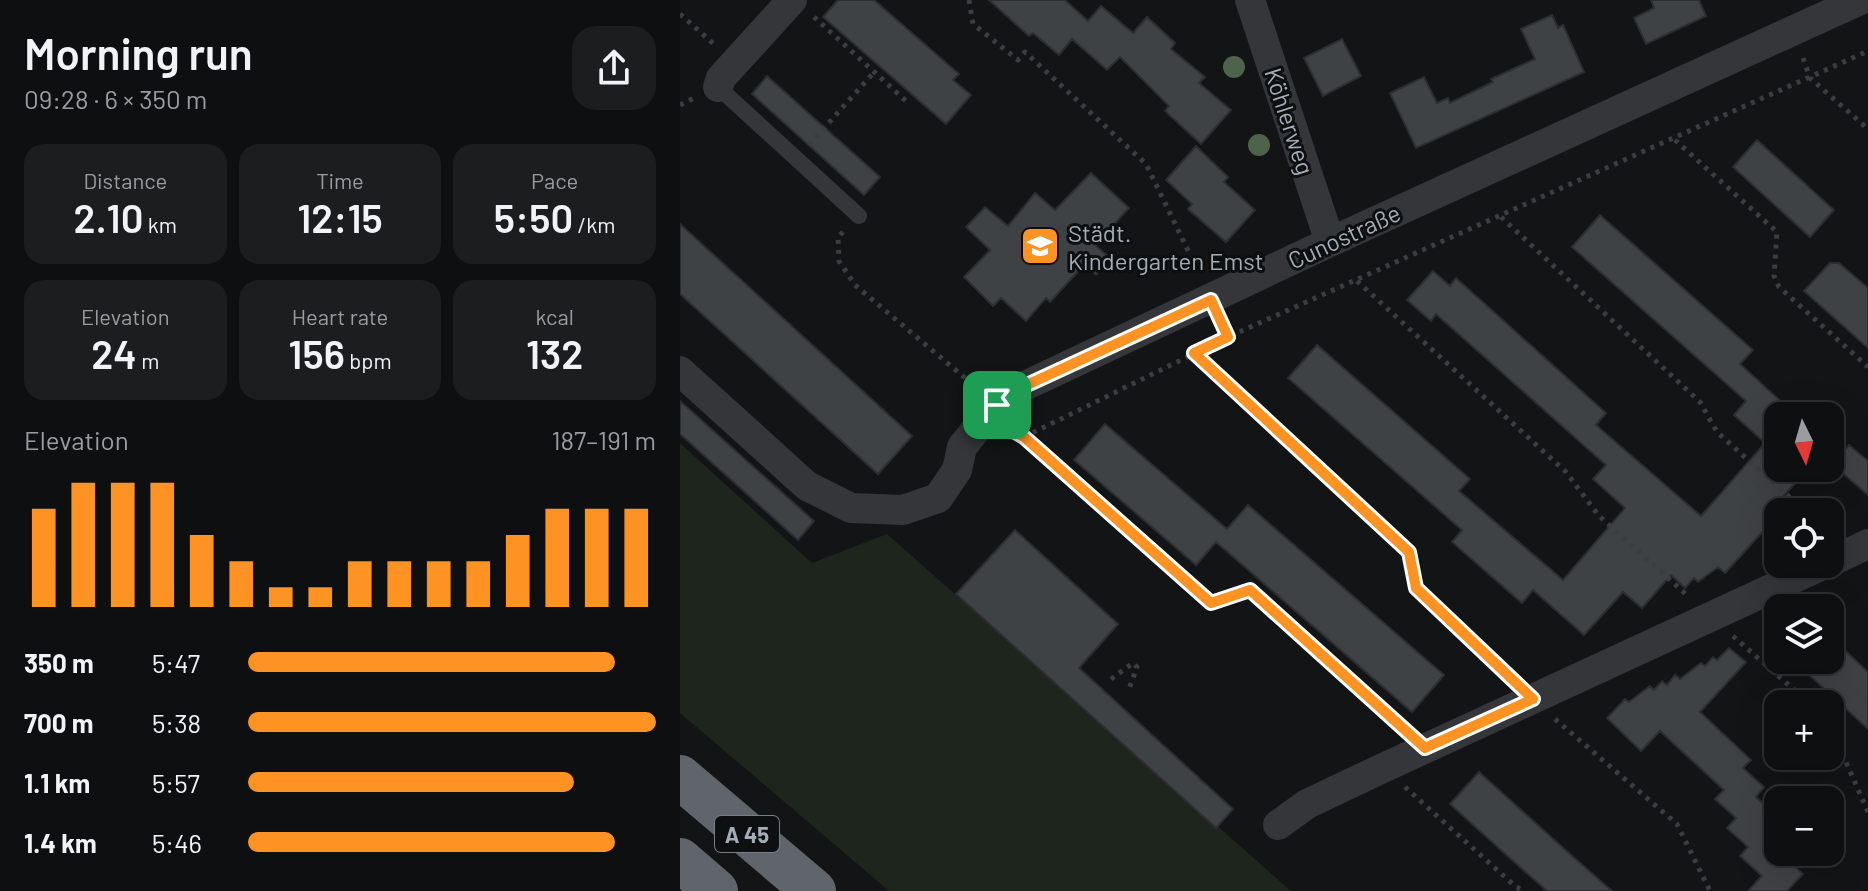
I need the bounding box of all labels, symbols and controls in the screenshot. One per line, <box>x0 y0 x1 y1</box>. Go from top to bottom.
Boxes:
text: Morning run <box>24 26 253 79</box>
button: share <box>572 26 656 110</box>
street label: Köhlerweg <box>1259 64 1321 178</box>
text: 09:28 · 6 × 350 m <box>24 83 207 114</box>
text: Distance <box>83 167 167 193</box>
text: Time <box>316 167 364 193</box>
text: Pace <box>531 167 578 193</box>
text: 2.10 <box>74 193 143 241</box>
text: 12:15 <box>297 193 383 241</box>
text: 5:50 <box>494 193 573 241</box>
street label: Cunostraße <box>1283 197 1405 275</box>
text: km <box>143 211 177 237</box>
text: /km <box>573 211 616 237</box>
place label: Städt. Kindergarten Emst <box>1068 218 1264 275</box>
school or university icon: Städt. Kindergarten Emst <box>1019 225 1061 267</box>
text: Elevation <box>81 303 170 329</box>
text: Heart rate <box>292 303 388 329</box>
text: kcal <box>535 303 574 329</box>
text: 24 <box>91 329 137 377</box>
text: 156 <box>288 329 345 377</box>
text: 132 <box>526 329 583 377</box>
text: m <box>137 347 159 373</box>
text: bpm <box>345 347 392 373</box>
pin <box>963 371 1031 439</box>
icon: arrive <box>975 383 1019 427</box>
north arrow <box>1764 402 1844 482</box>
map controls <box>1764 402 1844 866</box>
text: Elevation <box>24 424 129 455</box>
text: 187–191 m <box>551 424 656 455</box>
button: locate <box>1764 498 1844 578</box>
button: layers <box>1764 594 1844 674</box>
text: 350 m <box>24 647 94 678</box>
text: 5:47 <box>152 647 200 678</box>
button: + <box>1764 690 1844 770</box>
text: 700 m <box>24 707 93 738</box>
text: 5:38 <box>152 707 201 738</box>
text: 1.1 km <box>24 767 90 798</box>
text: 5:57 <box>152 767 200 798</box>
button: − <box>1764 786 1844 866</box>
road number: A 45 <box>715 816 779 852</box>
text: 1.4 km <box>24 827 97 858</box>
text: 5:46 <box>152 827 202 858</box>

